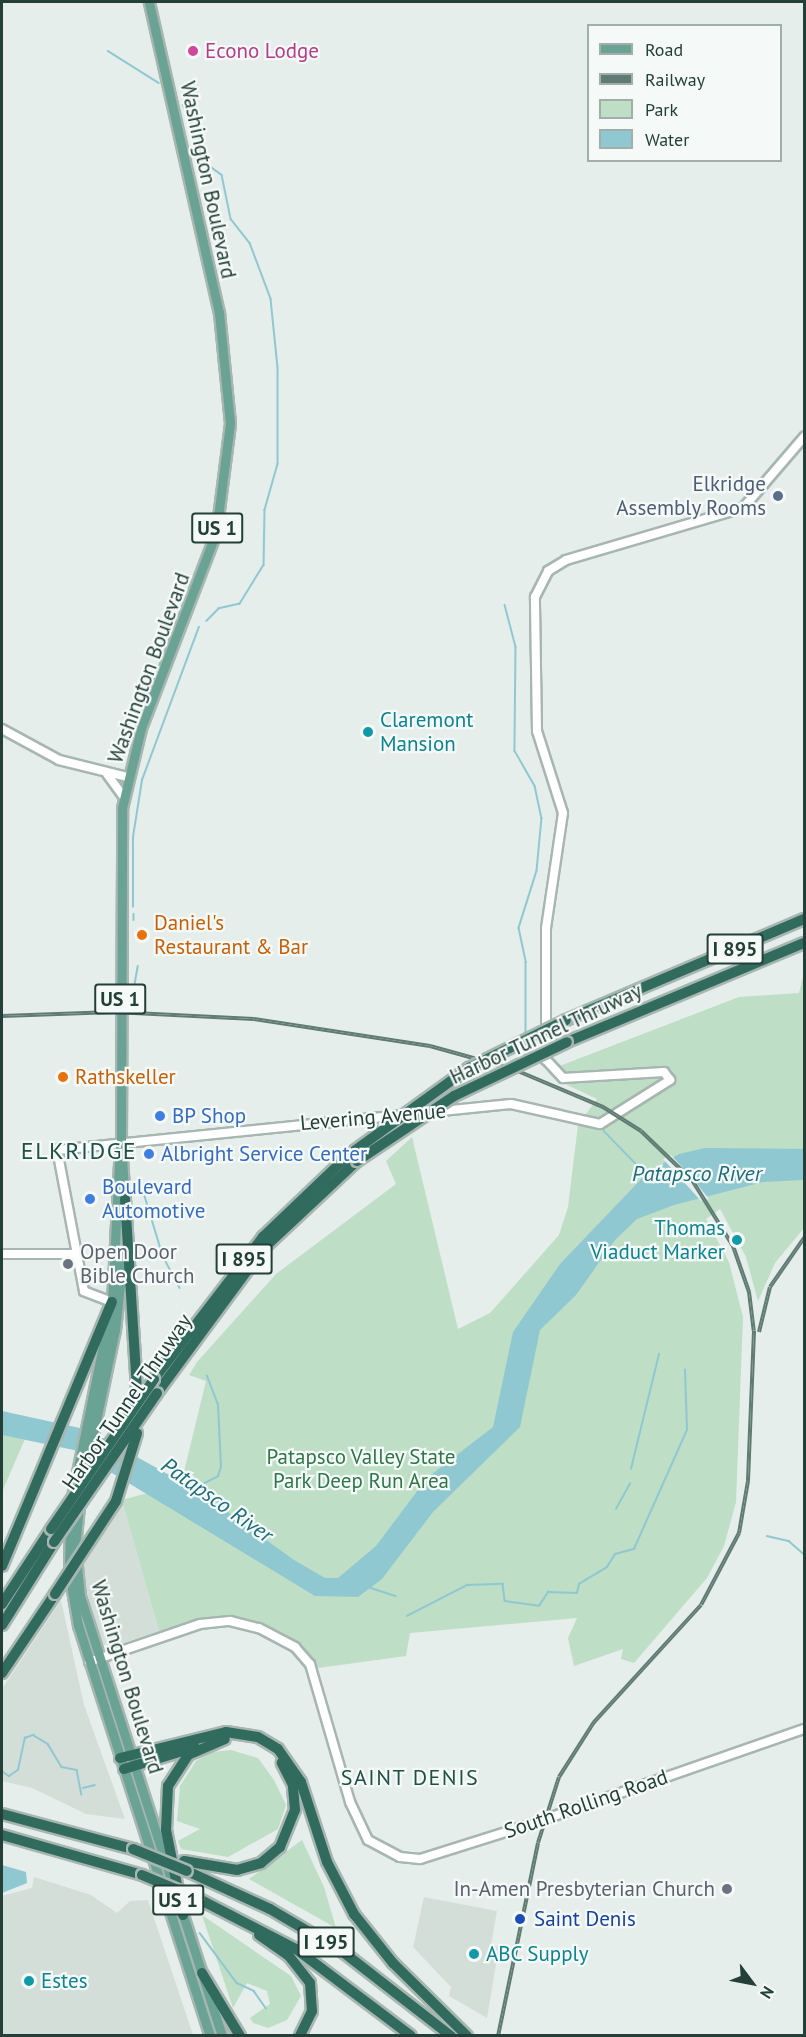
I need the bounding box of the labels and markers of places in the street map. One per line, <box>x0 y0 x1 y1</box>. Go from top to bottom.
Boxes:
place label: Econo Lodge <box>205 38 319 64</box>
marker: Econo Lodge <box>186 44 200 58</box>
place label: Elkridge Assembly Rooms <box>616 471 766 521</box>
marker: Elkridge Assembly Rooms <box>771 489 785 503</box>
place label: Claremont Mansion <box>380 707 473 757</box>
marker: Claremont Mansion <box>361 725 375 739</box>
place label: Daniel's Restaurant & Bar <box>154 910 308 960</box>
marker: Daniel's Restaurant & Bar <box>135 928 149 942</box>
place label: Rathskeller <box>75 1064 176 1090</box>
marker: Rathskeller <box>56 1070 70 1084</box>
place label: BP Shop <box>172 1103 247 1129</box>
marker: BP Shop <box>153 1109 167 1123</box>
place label: Albright Service Center <box>161 1141 367 1167</box>
marker: Albright Service Center <box>142 1147 156 1161</box>
place label: Boulevard Automotive <box>102 1174 205 1224</box>
marker: Boulevard Automotive <box>83 1192 97 1206</box>
place label: Thomas Viaduct Marker <box>590 1215 725 1265</box>
marker: Thomas Viaduct Marker <box>730 1233 744 1247</box>
place label: Open Door Bible Church <box>80 1239 195 1289</box>
marker: Open Door Bible Church <box>61 1257 75 1271</box>
place label: In-Amen Presbyterian Church <box>453 1876 715 1902</box>
marker: In-Amen Presbyterian Church <box>720 1882 734 1896</box>
place label: Saint Denis <box>534 1906 636 1932</box>
marker: Saint Denis <box>511 1910 529 1928</box>
place label: ABC Supply <box>486 1941 589 1967</box>
marker: ABC Supply <box>467 1947 481 1961</box>
place label: Estes <box>41 1968 87 1994</box>
marker: Estes <box>22 1974 36 1988</box>

